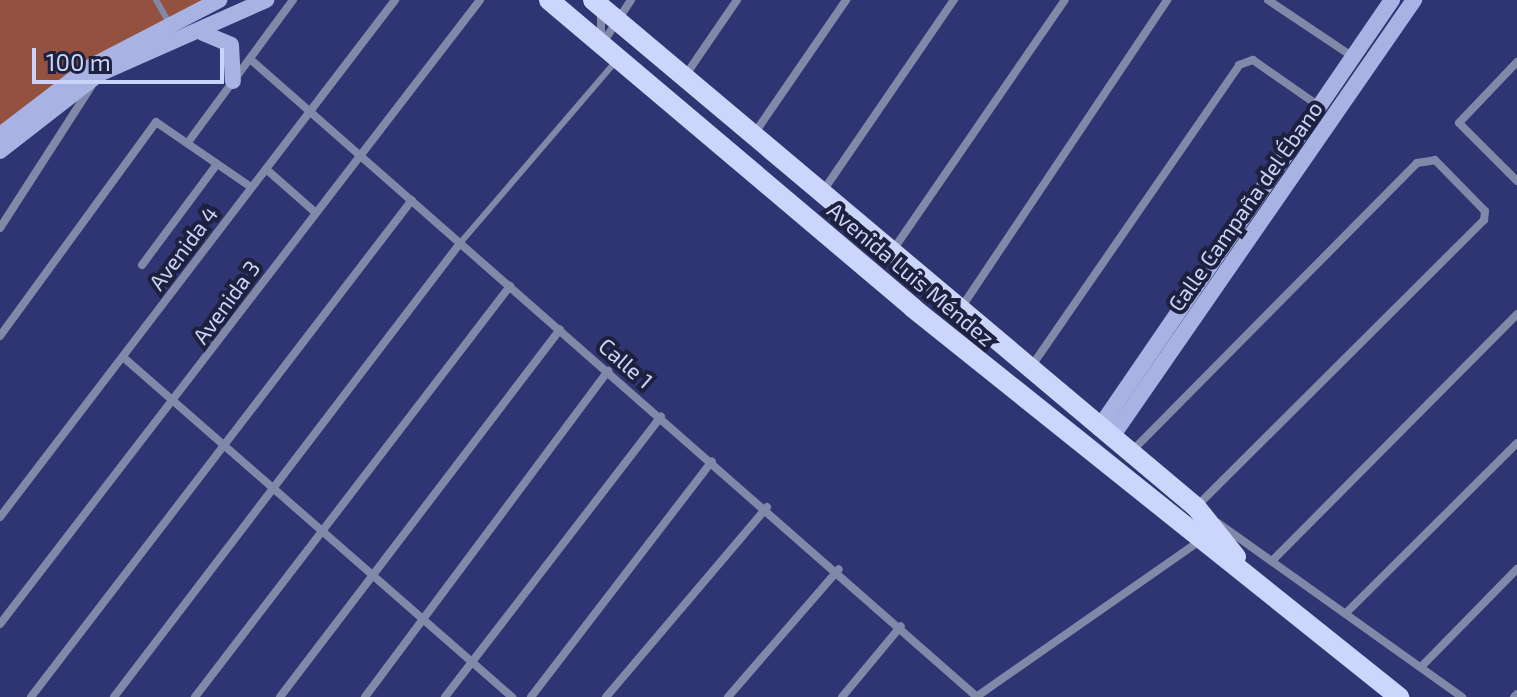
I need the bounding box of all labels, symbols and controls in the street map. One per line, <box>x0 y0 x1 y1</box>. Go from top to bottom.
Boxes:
scale bar <box>36 32 228 82</box>
text: 100 m <box>46 47 111 76</box>
street label: Calle Campaña del Ébano <box>1162 96 1328 316</box>
street label: Avenida Luis Méndez <box>822 197 1000 351</box>
street label: Avenida 4 <box>143 201 223 295</box>
street label: Avenida 3 <box>187 255 265 349</box>
street label: Calle 1 <box>594 332 658 394</box>

